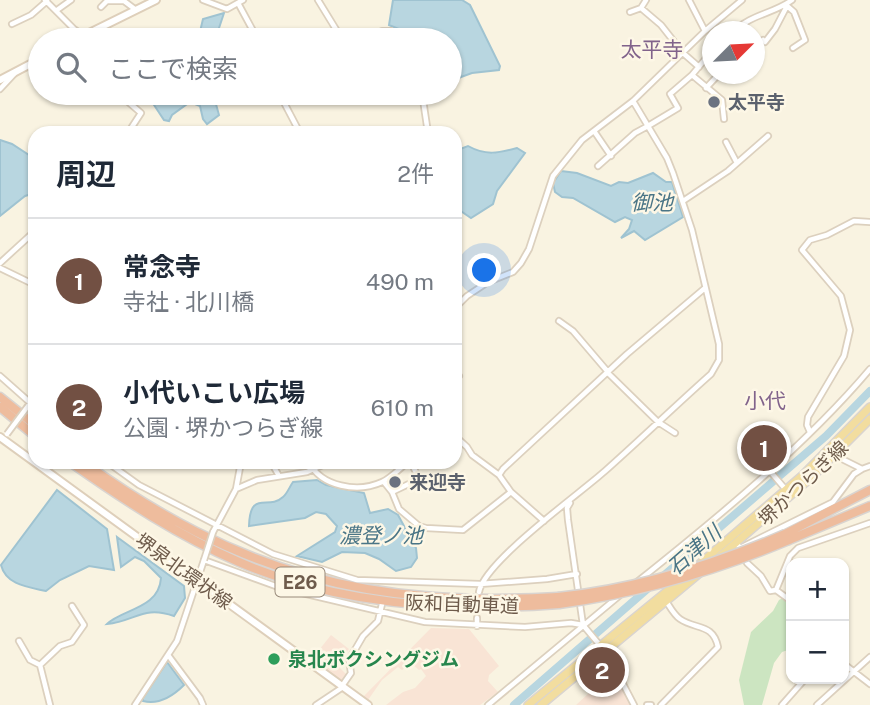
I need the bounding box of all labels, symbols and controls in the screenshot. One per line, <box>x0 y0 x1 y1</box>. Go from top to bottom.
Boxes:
north arrow <box>702 21 765 84</box>
search box <box>28 28 462 105</box>
district label: 太平寺 <box>621 37 684 62</box>
icon: search <box>52 48 90 86</box>
text: ここで検索 <box>108 53 238 84</box>
place label: 太平寺 <box>728 91 785 113</box>
marker: 太平寺 <box>706 94 722 110</box>
text: 周辺 <box>56 156 116 192</box>
text: 2件 <box>397 160 434 187</box>
water label: 御池 <box>631 190 675 215</box>
text: 常念寺 <box>123 251 201 282</box>
your location <box>467 253 501 287</box>
text: 1 <box>74 268 84 295</box>
text: 490 m <box>366 268 434 295</box>
text: 寺社 · 北川橋 <box>123 288 254 315</box>
text: 小代いこい広場 <box>123 377 305 408</box>
district label: 小代 <box>744 388 786 413</box>
text: 2 <box>72 394 86 421</box>
text: 610 m <box>371 394 434 421</box>
text: 公園 · 堺かつらぎ線 <box>123 414 323 441</box>
pin: 1 <box>741 422 787 474</box>
street label: 堺かつらぎ線 <box>754 436 852 530</box>
place label: 来迎寺 <box>409 471 466 493</box>
marker: 来迎寺 <box>387 474 403 490</box>
water label: 石津川 <box>662 519 727 580</box>
water label: 濃登ノ池 <box>339 523 425 548</box>
street label: 堺泉北環状線 <box>131 529 237 613</box>
map controls <box>786 558 849 684</box>
button: + <box>786 558 849 621</box>
road number: E26 <box>276 568 324 596</box>
street label: 阪和自動車道 <box>405 591 519 617</box>
button: − <box>786 621 849 684</box>
pin: 2 <box>579 644 625 696</box>
place label: 泉北ボクシングジム <box>288 648 459 670</box>
marker: 泉北ボクシングジム <box>266 651 282 667</box>

